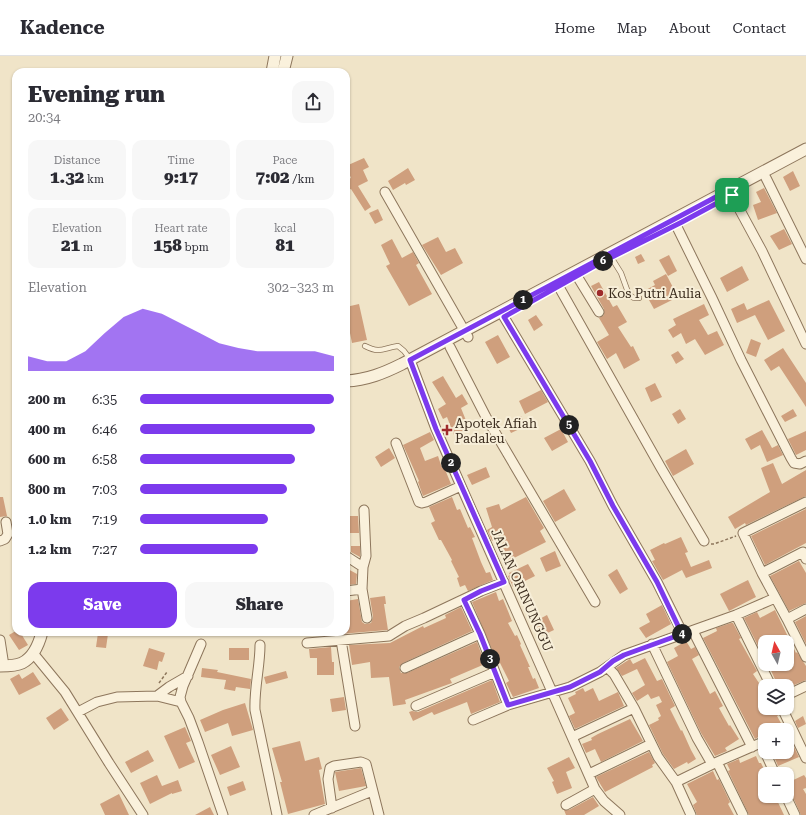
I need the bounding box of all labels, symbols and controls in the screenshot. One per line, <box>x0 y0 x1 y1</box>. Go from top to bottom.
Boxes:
text: Kadence <box>20 16 105 39</box>
text: Home <box>554 20 595 36</box>
text: Map <box>617 20 647 36</box>
text: About <box>669 20 711 36</box>
text: Contact <box>733 20 786 36</box>
button: share <box>292 81 334 123</box>
text: Evening run <box>28 82 165 107</box>
text: 20:34 <box>28 110 60 125</box>
text: Distance <box>54 154 100 167</box>
text: Time <box>168 154 194 167</box>
text: Pace <box>273 154 297 167</box>
text: 1.32 <box>50 167 84 187</box>
text: 9:17 <box>164 167 198 187</box>
text: 7:02 <box>255 167 290 187</box>
text: km <box>84 173 104 186</box>
text: /km <box>290 173 315 186</box>
pin <box>715 178 749 212</box>
icon: arrive <box>721 184 743 206</box>
text: Elevation <box>52 222 102 235</box>
text: Heart rate <box>155 222 207 235</box>
text: kcal <box>274 222 296 235</box>
text: 21 <box>61 235 80 255</box>
text: 158 <box>153 235 182 255</box>
text: 81 <box>275 235 295 255</box>
text: m <box>80 241 93 254</box>
text: bpm <box>182 241 209 254</box>
pin: 6 <box>593 251 613 271</box>
text: 6 <box>600 254 606 267</box>
text: Elevation <box>28 280 87 295</box>
text: 302–323 m <box>267 280 334 295</box>
place label: Kos Putri Aulia <box>608 286 701 301</box>
marker: Kos Putri Aulia <box>595 288 605 298</box>
pin: 1 <box>513 290 533 310</box>
text: 1 <box>520 293 526 306</box>
text: 200 m <box>28 392 66 407</box>
text: 6:35 <box>92 392 117 407</box>
pin: 5 <box>559 415 579 435</box>
place label: Apotek Afiah Padaleu <box>455 416 538 446</box>
text: 5 <box>566 418 572 431</box>
text: 400 m <box>28 422 66 437</box>
text: 6:46 <box>92 422 117 437</box>
marker: Apotek Afiah Padaleu <box>442 425 452 435</box>
text: 600 m <box>28 452 66 467</box>
text: 6:58 <box>92 452 117 467</box>
pin: 2 <box>441 453 461 473</box>
text: 2 <box>448 456 454 469</box>
text: 800 m <box>28 482 66 497</box>
text: 7:03 <box>92 482 117 497</box>
text: 1.0 km <box>28 512 71 527</box>
text: 7:19 <box>92 512 117 527</box>
street label: JALAN ORINUNGGU <box>488 526 556 654</box>
text: 1.2 km <box>28 542 71 557</box>
text: 7:27 <box>92 542 117 557</box>
button: Save <box>28 582 177 628</box>
button: Share <box>185 582 334 628</box>
pin: 4 <box>672 624 692 644</box>
text: 4 <box>679 627 685 640</box>
north arrow <box>758 635 794 671</box>
map controls <box>758 635 794 803</box>
pin: 3 <box>480 649 500 669</box>
text: 3 <box>487 652 493 665</box>
button: layers <box>758 679 794 715</box>
button: + <box>758 723 794 759</box>
button: − <box>758 767 794 803</box>

